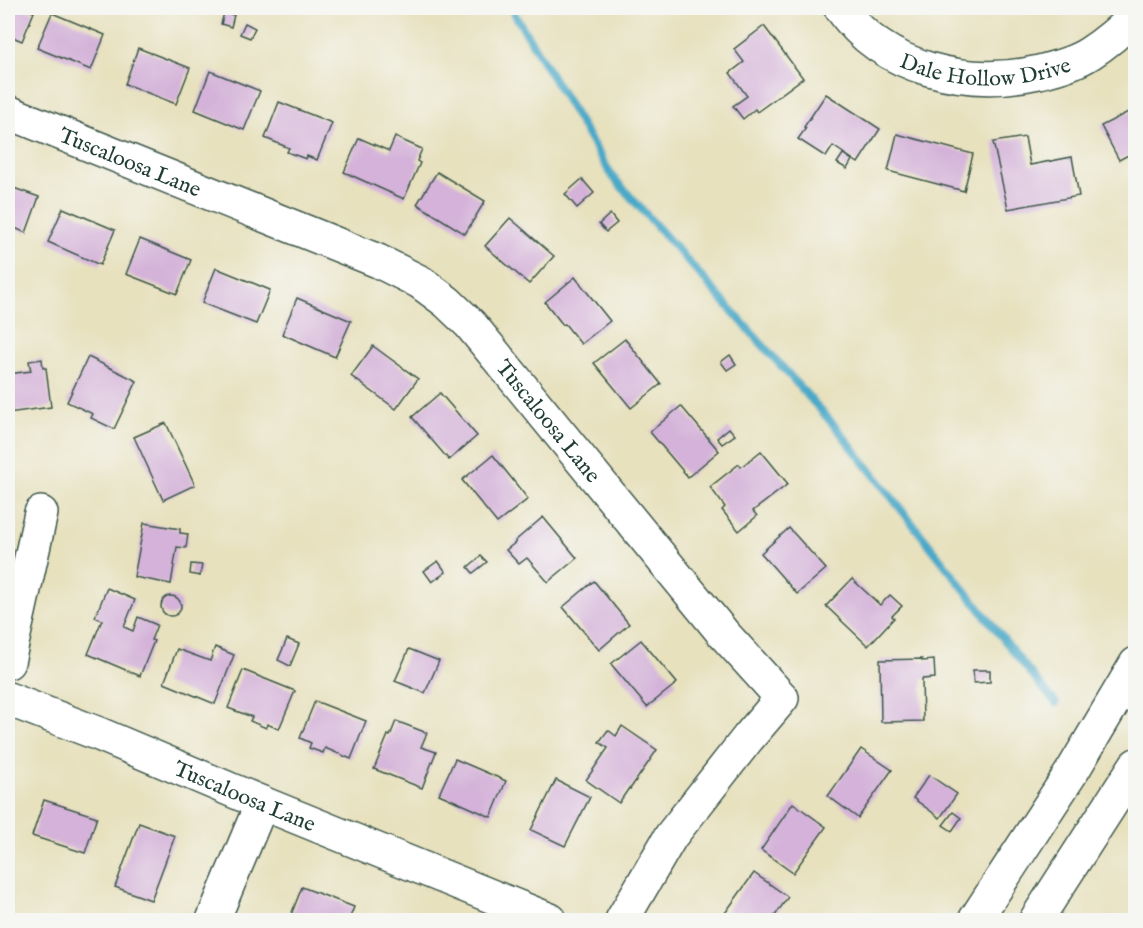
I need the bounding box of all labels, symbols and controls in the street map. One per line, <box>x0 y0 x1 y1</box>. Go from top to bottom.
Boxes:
street label: Dale Hollow Drive <box>895 48 1075 94</box>
street label: Tuscaloosa Lane <box>54 122 205 204</box>
street label: Tuscaloosa Lane <box>489 355 606 489</box>
street label: Tuscaloosa Lane <box>169 755 319 839</box>

